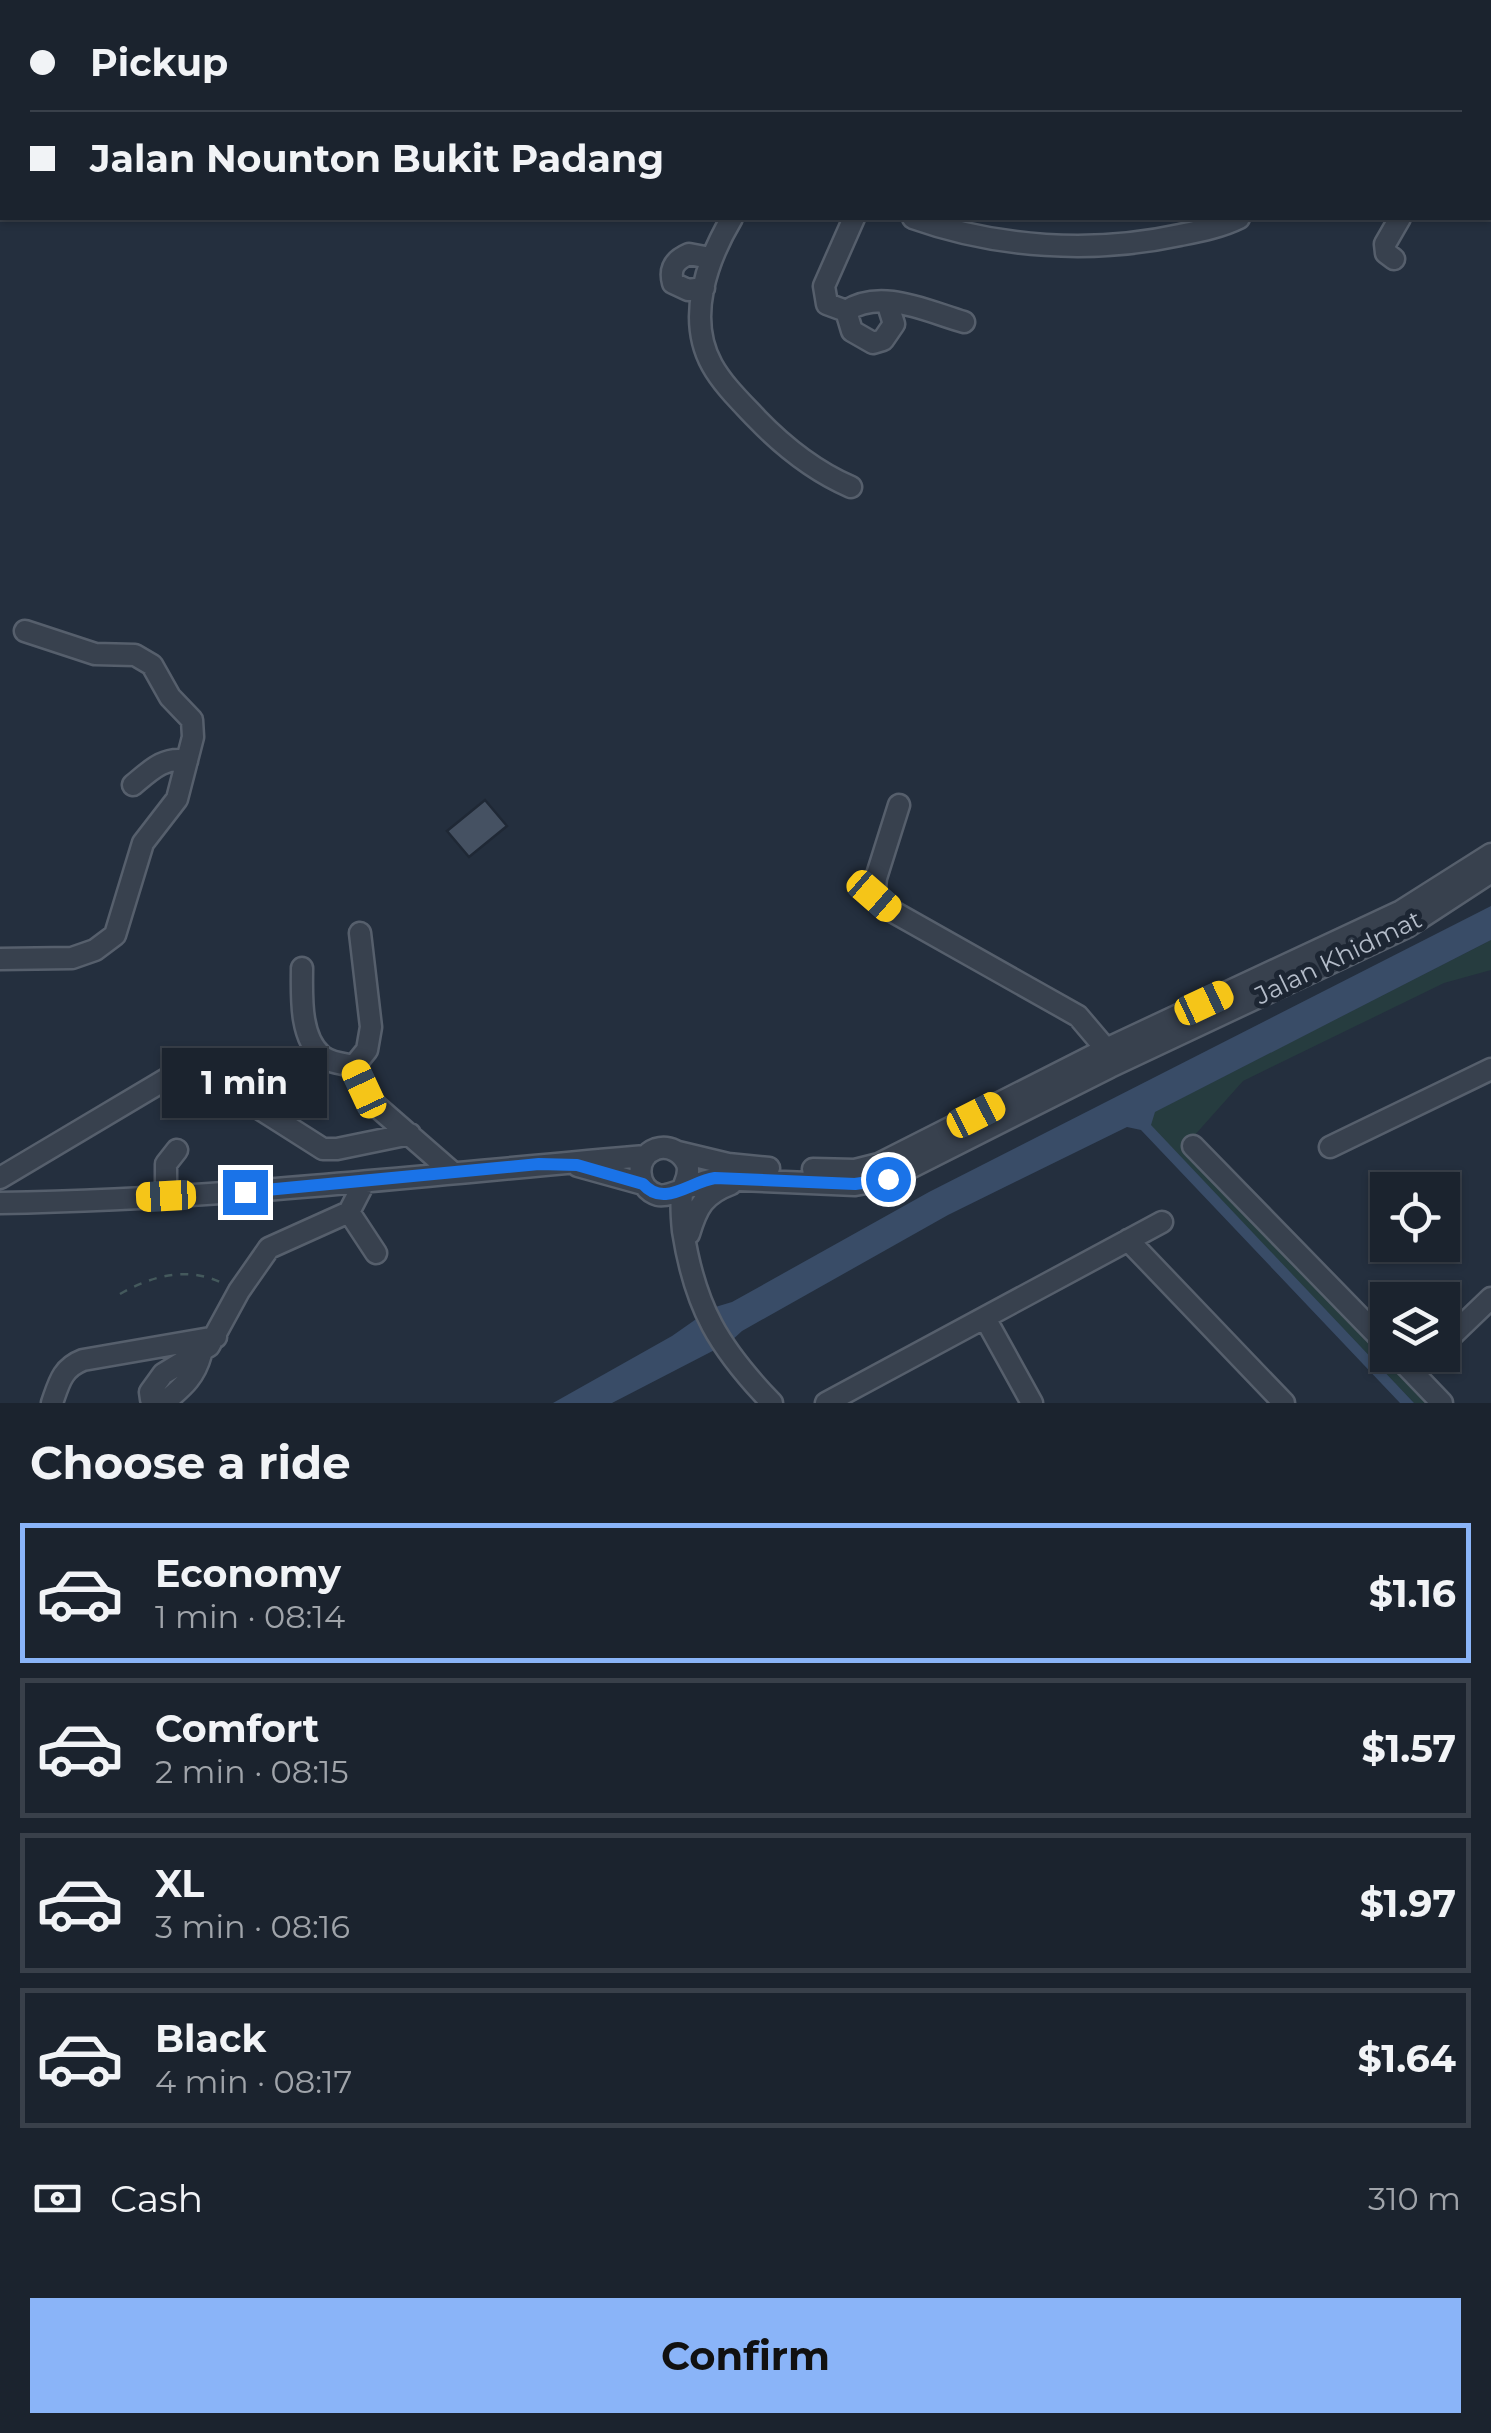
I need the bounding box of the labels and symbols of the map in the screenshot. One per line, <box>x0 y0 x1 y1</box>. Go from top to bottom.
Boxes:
car <box>842 865 906 927</box>
street label: Jalan Khidmat <box>1249 904 1426 1011</box>
car <box>1170 977 1238 1029</box>
callout: 1 min <box>162 1047 328 1117</box>
car <box>338 1055 390 1123</box>
car <box>942 1088 1010 1142</box>
route start <box>866 1157 911 1202</box>
route end <box>223 1170 268 1215</box>
car <box>135 1179 197 1213</box>

